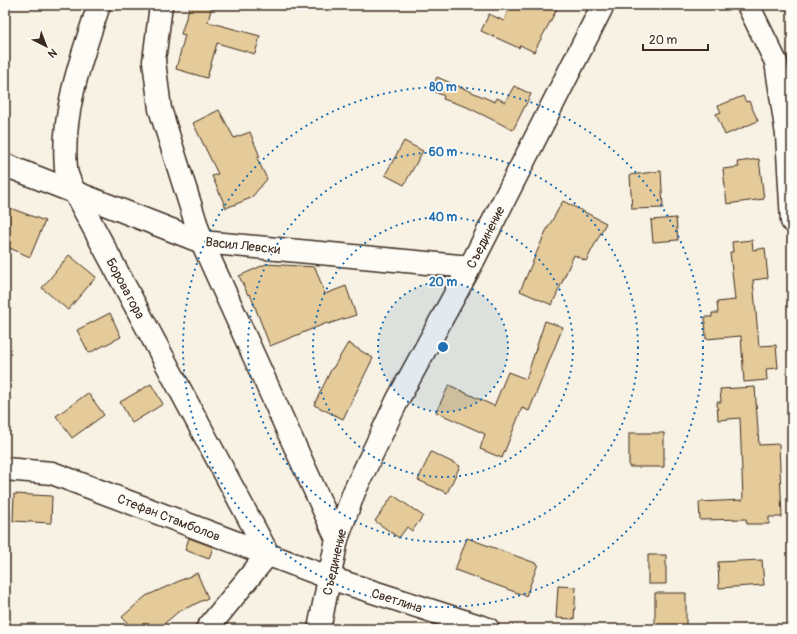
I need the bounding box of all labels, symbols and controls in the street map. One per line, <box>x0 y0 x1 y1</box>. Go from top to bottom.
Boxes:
north arrow <box>26 26 66 66</box>
scale bar <box>643 26 708 52</box>
text: 20 m <box>649 33 678 48</box>
text: N <box>45 46 59 61</box>
text: 80 m <box>429 80 457 95</box>
text: 60 m <box>429 145 458 160</box>
street label: Съединение <box>463 203 509 271</box>
text: 40 m <box>428 210 458 225</box>
street label: Васил Левски <box>205 234 281 258</box>
street label: Борова гора <box>102 255 148 322</box>
text: 20 m <box>429 275 457 290</box>
centre of rings <box>436 340 450 354</box>
street label: Стефан Стамболов <box>115 491 223 545</box>
street label: Съединение <box>320 527 351 597</box>
street label: Светлина <box>369 585 424 617</box>

